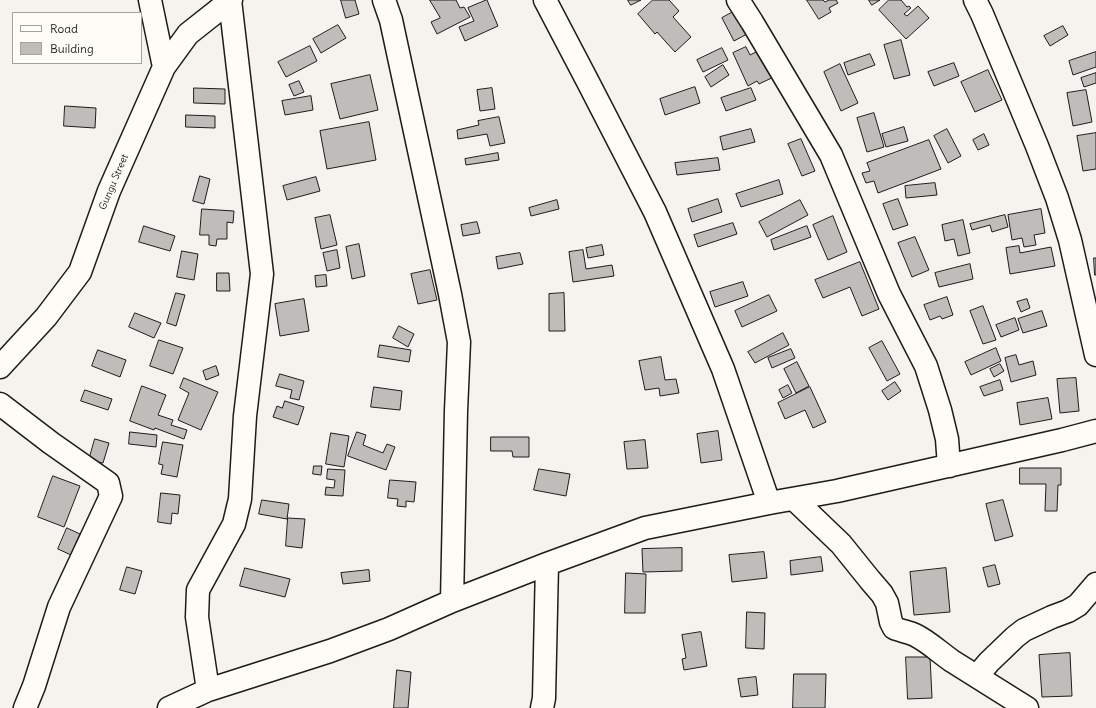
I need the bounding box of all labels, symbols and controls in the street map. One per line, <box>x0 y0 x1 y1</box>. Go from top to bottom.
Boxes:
legend <box>12 12 142 64</box>
text: Road <box>50 21 78 36</box>
text: Building <box>50 41 94 56</box>
street label: Gungu Street <box>97 152 131 212</box>

